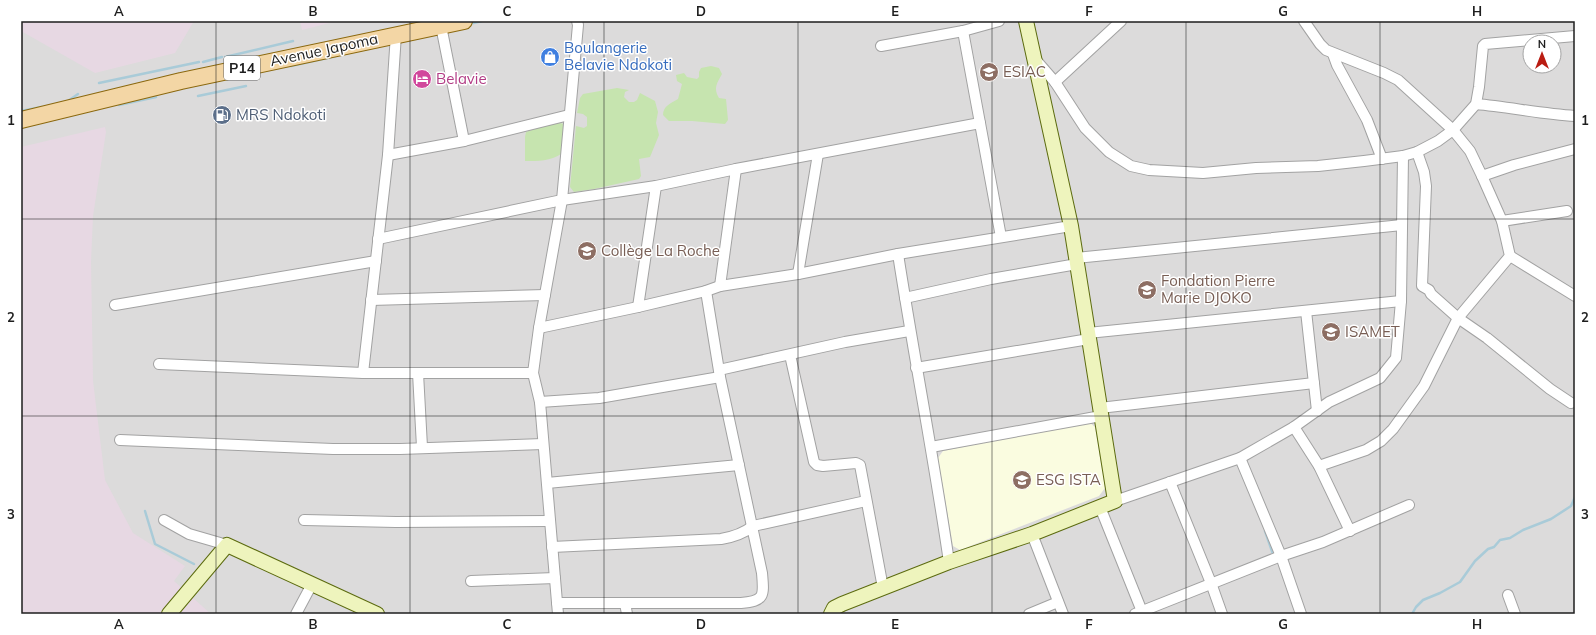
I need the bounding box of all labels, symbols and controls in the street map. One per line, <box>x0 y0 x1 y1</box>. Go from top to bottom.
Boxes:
text: A <box>114 3 124 19</box>
text: B <box>309 3 318 19</box>
text: C <box>503 3 512 19</box>
text: D <box>696 3 706 19</box>
text: E <box>891 3 899 19</box>
text: F <box>1085 3 1093 19</box>
text: G <box>1278 3 1288 19</box>
text: H <box>1472 3 1482 19</box>
street label: Avenue Japoma <box>268 29 380 70</box>
north arrow <box>1522 34 1562 74</box>
text: N <box>1538 37 1546 51</box>
place label: Boulangerie Belavie Ndokoti <box>564 38 672 74</box>
shop icon: Boulangerie Belavie Ndokoti <box>539 46 561 68</box>
road number: P14 <box>224 56 260 80</box>
school or university icon: ESIAC <box>978 61 1000 83</box>
place label: ESIAC <box>1003 62 1046 81</box>
hotel icon: Belavie <box>411 68 433 90</box>
place label: Belavie <box>436 69 487 88</box>
fuel station icon: MRS Ndokoti <box>211 104 233 126</box>
place label: MRS Ndokoti <box>236 105 326 124</box>
text: 1 <box>7 112 15 128</box>
text: 1 <box>1581 112 1589 128</box>
school or university icon: Collège La Roche <box>576 240 598 262</box>
place label: Collège La Roche <box>601 241 720 260</box>
place label: Fondation Pierre Marie DJOKO <box>1161 271 1275 307</box>
school or university icon: Fondation Pierre Marie DJOKO <box>1136 279 1158 301</box>
text: 2 <box>7 309 15 325</box>
text: 2 <box>1581 309 1589 325</box>
school or university icon: ISAMET <box>1320 321 1342 343</box>
place label: ISAMET <box>1345 322 1400 341</box>
school or university icon: ESG ISTA <box>1011 469 1033 491</box>
place label: ESG ISTA <box>1036 470 1101 489</box>
text: 3 <box>7 506 15 522</box>
text: 3 <box>1581 506 1589 522</box>
text: A <box>114 616 124 632</box>
text: B <box>309 616 318 632</box>
text: C <box>503 616 512 632</box>
text: D <box>696 616 706 632</box>
text: E <box>891 616 899 632</box>
text: F <box>1085 616 1093 632</box>
text: G <box>1278 616 1288 632</box>
text: H <box>1472 616 1482 632</box>

